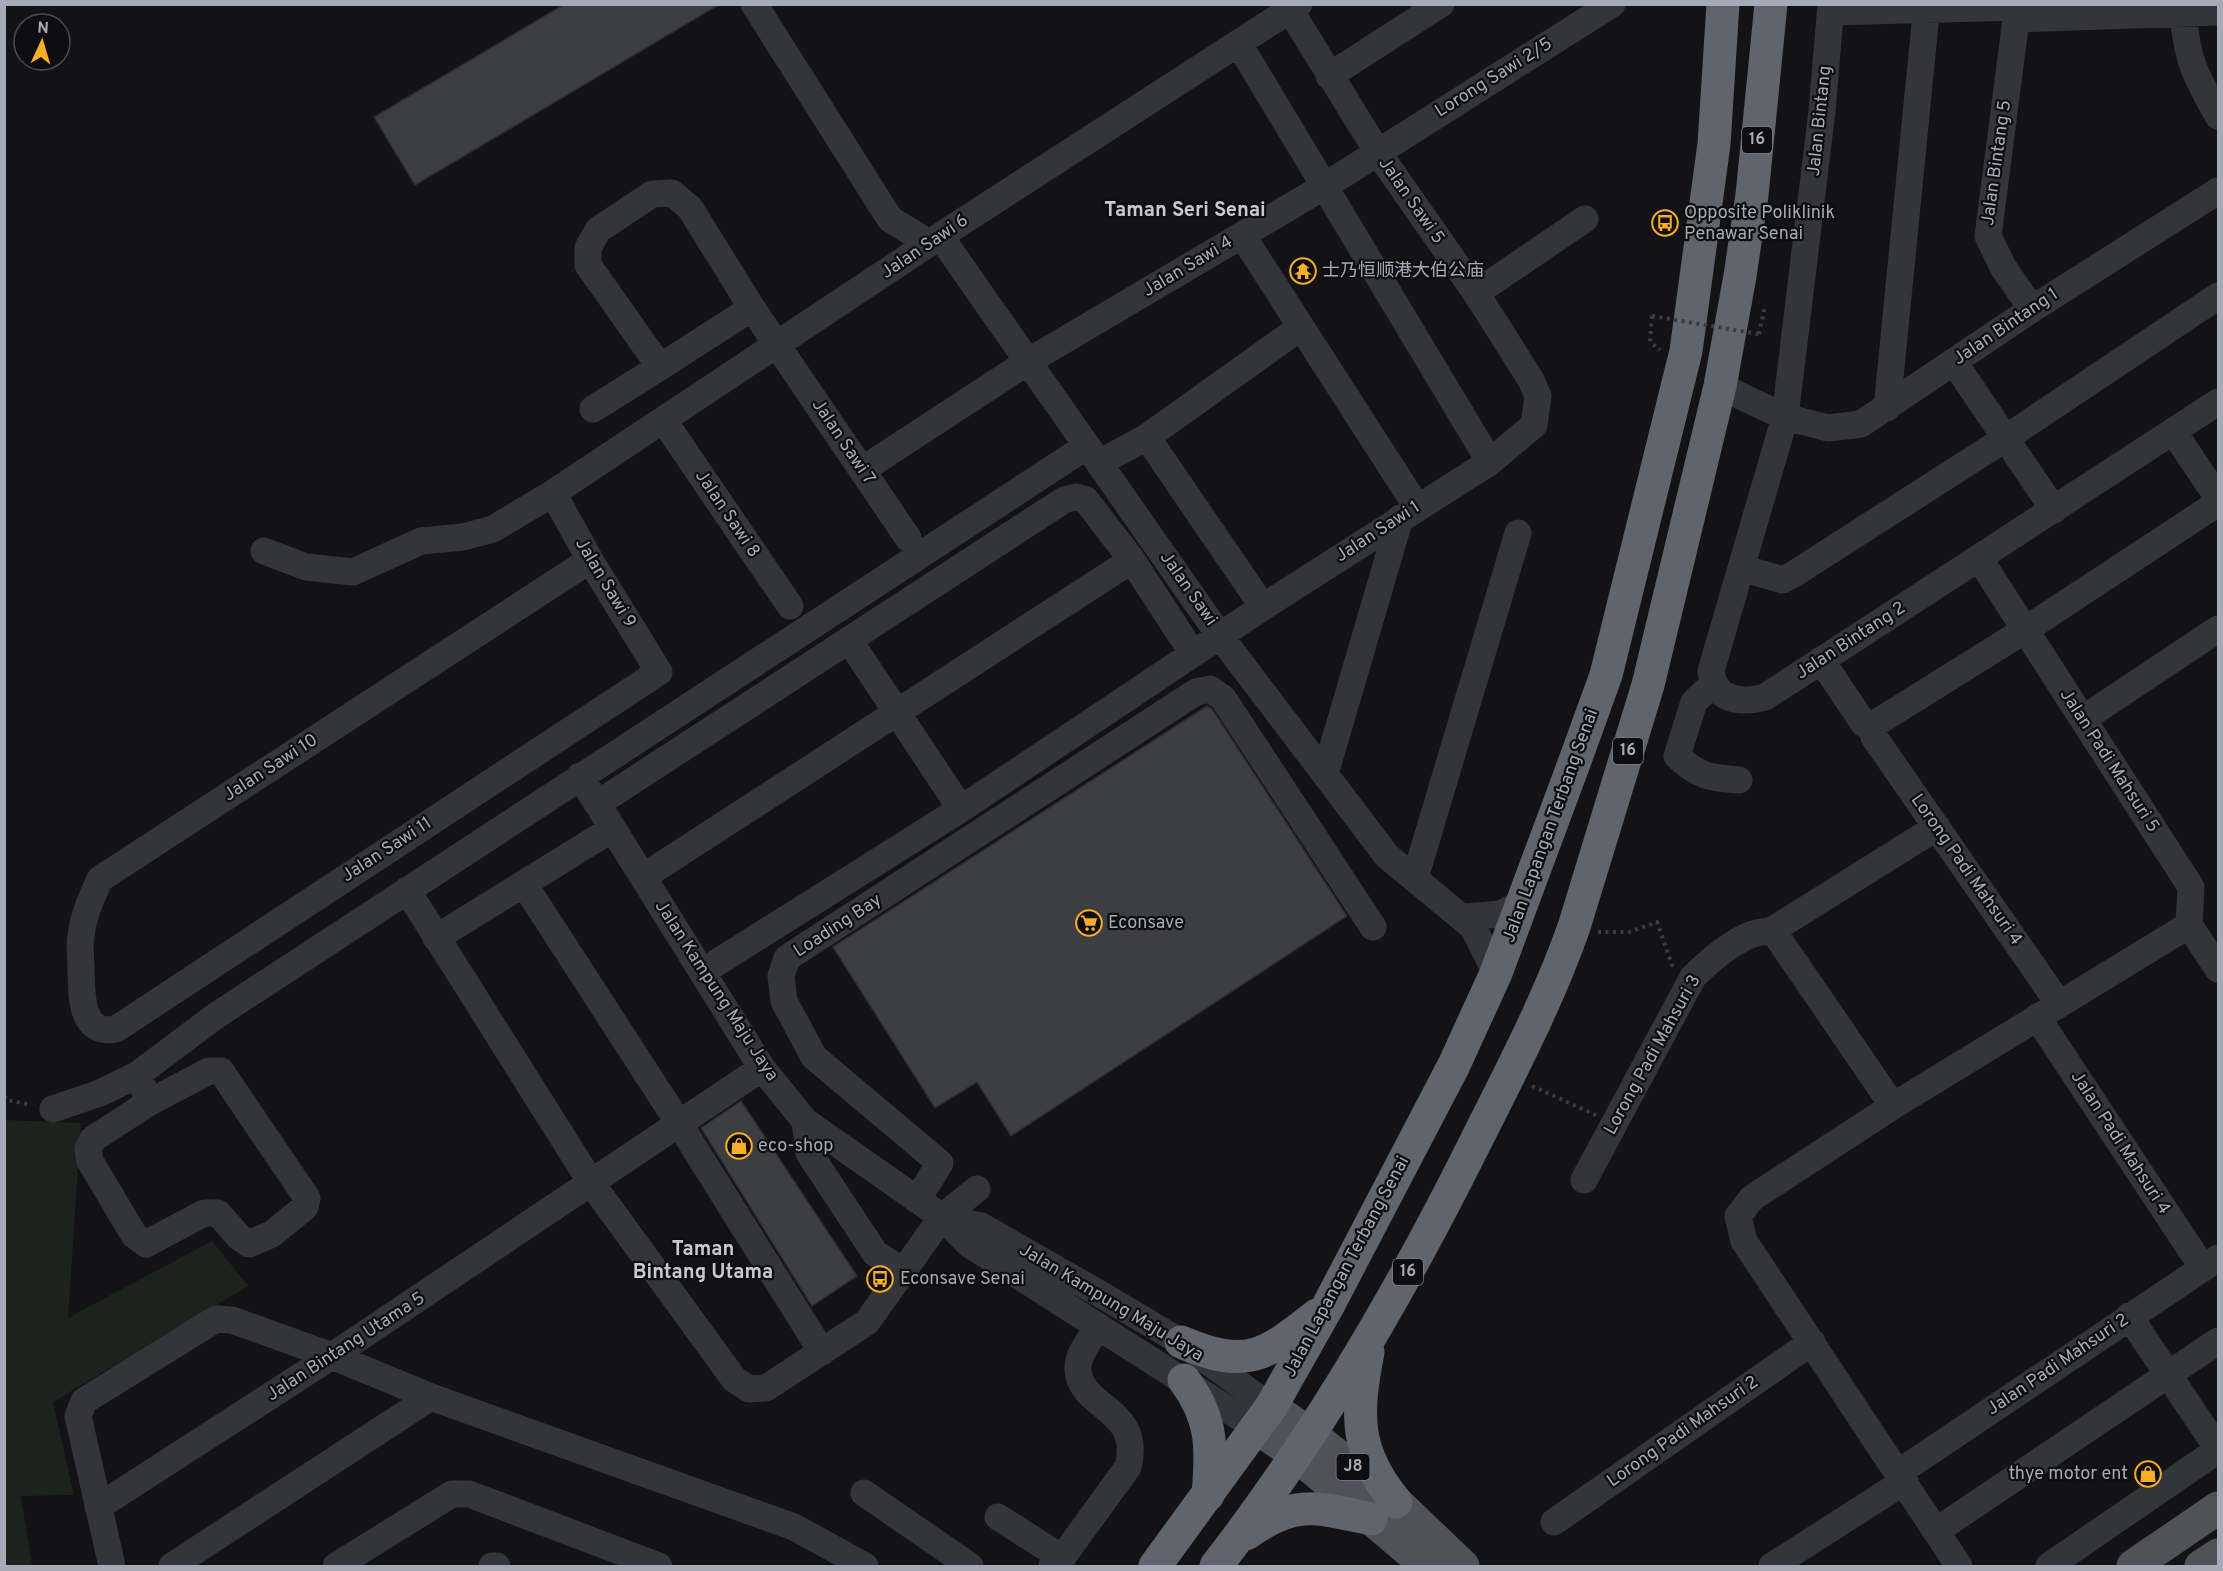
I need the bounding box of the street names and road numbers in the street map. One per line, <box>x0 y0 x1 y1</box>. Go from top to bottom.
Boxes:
street label: Lorong Sawi 2/5 <box>1431 33 1557 123</box>
street label: Jalan Bintang <box>1803 65 1837 177</box>
street label: Jalan Bintang 5 <box>1977 99 2017 227</box>
road number: 16 <box>1742 127 1772 153</box>
street label: Jalan Sawi 5 <box>1373 153 1449 249</box>
street label: Jalan Sawi 6 <box>877 209 973 285</box>
street label: Jalan Sawi 4 <box>1139 231 1237 303</box>
street label: Jalan Bintang 1 <box>1949 283 2063 371</box>
street label: Jalan Sawi 7 <box>806 395 880 489</box>
street label: Jalan Sawi 8 <box>689 466 765 562</box>
street label: Jalan Sawi 1 <box>1331 496 1425 568</box>
street label: Jalan Sawi 9 <box>569 534 641 632</box>
street label: Jalan Sawi <box>1154 547 1222 631</box>
street label: Jalan Bintang 2 <box>1792 597 1910 685</box>
street label: Jalan Padi Mahsuri 5 <box>2054 685 2164 837</box>
street label: Jalan Lapangan Terbang Senai <box>1498 706 1604 946</box>
street label: Jalan Sawi 10 <box>219 729 323 807</box>
road number: 16 <box>1613 738 1643 764</box>
street label: Lorong Padi Mahsuri 4 <box>1905 790 2027 950</box>
street label: Jalan Sawi 11 <box>337 812 437 888</box>
street label: Loading Bay <box>790 889 886 963</box>
street label: Jalan Kampung Maju Jaya <box>649 896 783 1086</box>
street label: Lorong Padi Mahsuri 3 <box>1599 971 1707 1139</box>
street label: Jalan Padi Mahsuri 4 <box>2065 1067 2175 1219</box>
street label: Jalan Lapangan Terbang Senai <box>1279 1153 1415 1381</box>
street label: Jalan Kampung Maju Jaya <box>1015 1239 1207 1367</box>
road number: 16 <box>1393 1259 1423 1285</box>
street label: Jalan Bintang Utama 5 <box>262 1287 430 1407</box>
street label: Jalan Padi Mahsuri 2 <box>1983 1309 2133 1421</box>
street label: Lorong Padi Mahsuri 2 <box>1603 1371 1763 1493</box>
road number: J8 <box>1336 1454 1370 1480</box>

